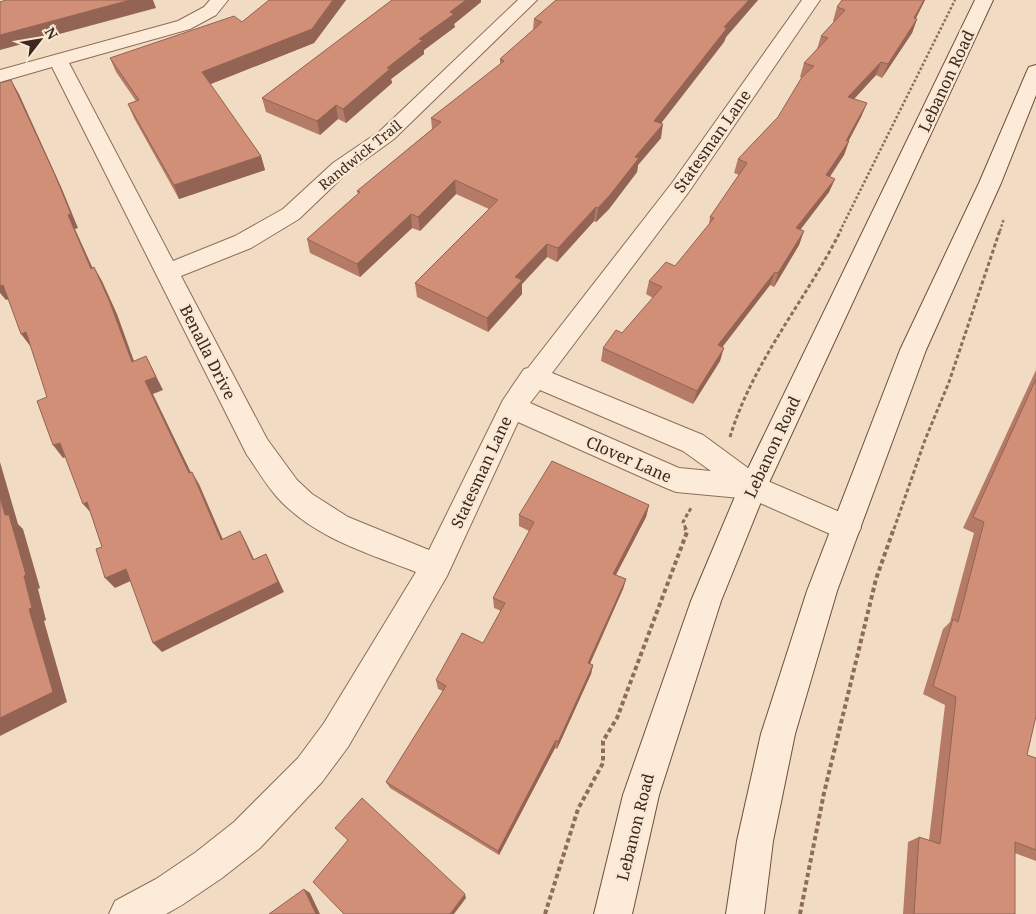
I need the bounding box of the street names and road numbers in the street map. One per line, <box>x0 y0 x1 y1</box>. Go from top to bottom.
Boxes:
street label: Lebanon Road <box>913 26 979 135</box>
street label: Statesman Lane <box>668 85 756 197</box>
street label: Randwick Trail <box>314 115 406 194</box>
street label: Benalla Drive <box>175 301 241 403</box>
street label: Lebanon Road <box>739 392 805 501</box>
street label: Statesman Lane <box>445 412 517 532</box>
street label: Clover Lane <box>583 430 675 488</box>
street label: Lebanon Road <box>611 771 659 883</box>

